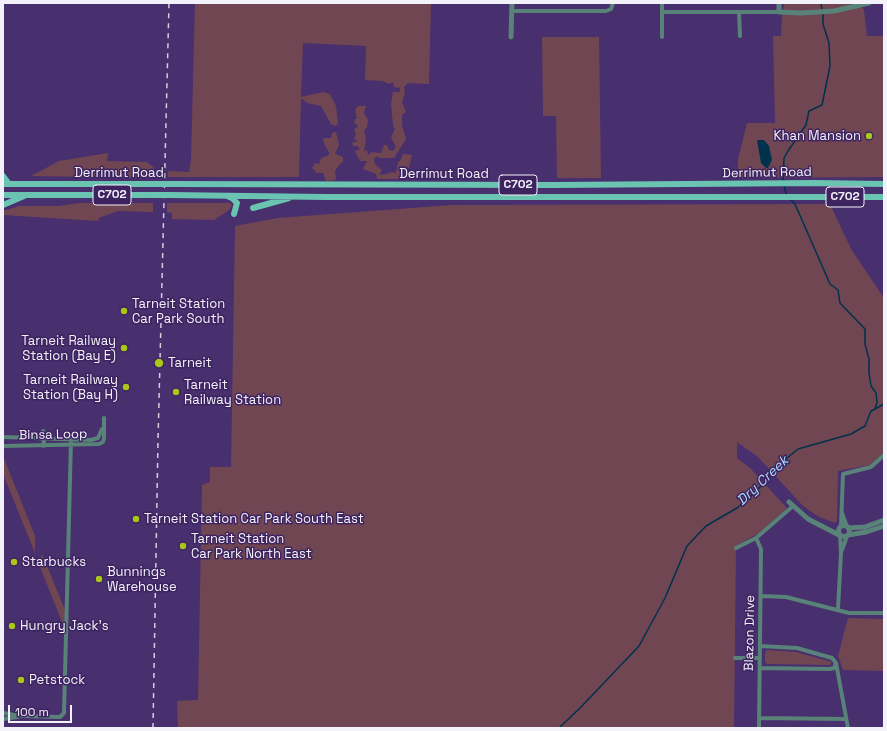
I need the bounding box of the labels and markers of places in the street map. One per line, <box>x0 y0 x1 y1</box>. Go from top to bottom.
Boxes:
place label: Khan Mansion <box>774 128 861 144</box>
marker: Khan Mansion <box>864 131 874 141</box>
place label: Tarneit Station Car Park South <box>132 296 225 327</box>
marker: Tarneit Station Car Park South <box>119 306 129 316</box>
place label: Tarneit Railway Station (Bay E) <box>21 333 116 364</box>
marker: Tarneit Railway Station (Bay E) <box>119 343 129 353</box>
place label: Tarneit <box>168 355 212 371</box>
marker: Tarneit <box>153 357 165 369</box>
place label: Tarneit Railway Station (Bay H) <box>23 372 118 403</box>
place label: Tarneit Railway Station <box>184 377 281 408</box>
marker: Tarneit Railway Station (Bay H) <box>121 382 131 392</box>
marker: Tarneit Railway Station <box>171 387 181 397</box>
place label: Tarneit Station Car Park South East <box>144 511 364 527</box>
marker: Tarneit Station Car Park South East <box>131 514 141 524</box>
place label: Tarneit Station Car Park North East <box>191 531 312 562</box>
marker: Tarneit Station Car Park North East <box>178 541 188 551</box>
place label: Starbucks <box>22 554 86 570</box>
marker: Starbucks <box>9 557 19 567</box>
place label: Bunnings Warehouse <box>107 564 177 595</box>
marker: Bunnings Warehouse <box>94 574 104 584</box>
place label: Hungry Jack's <box>20 618 109 634</box>
marker: Hungry Jack's <box>7 621 17 631</box>
place label: Petstock <box>29 672 85 688</box>
marker: Petstock <box>16 675 26 685</box>

